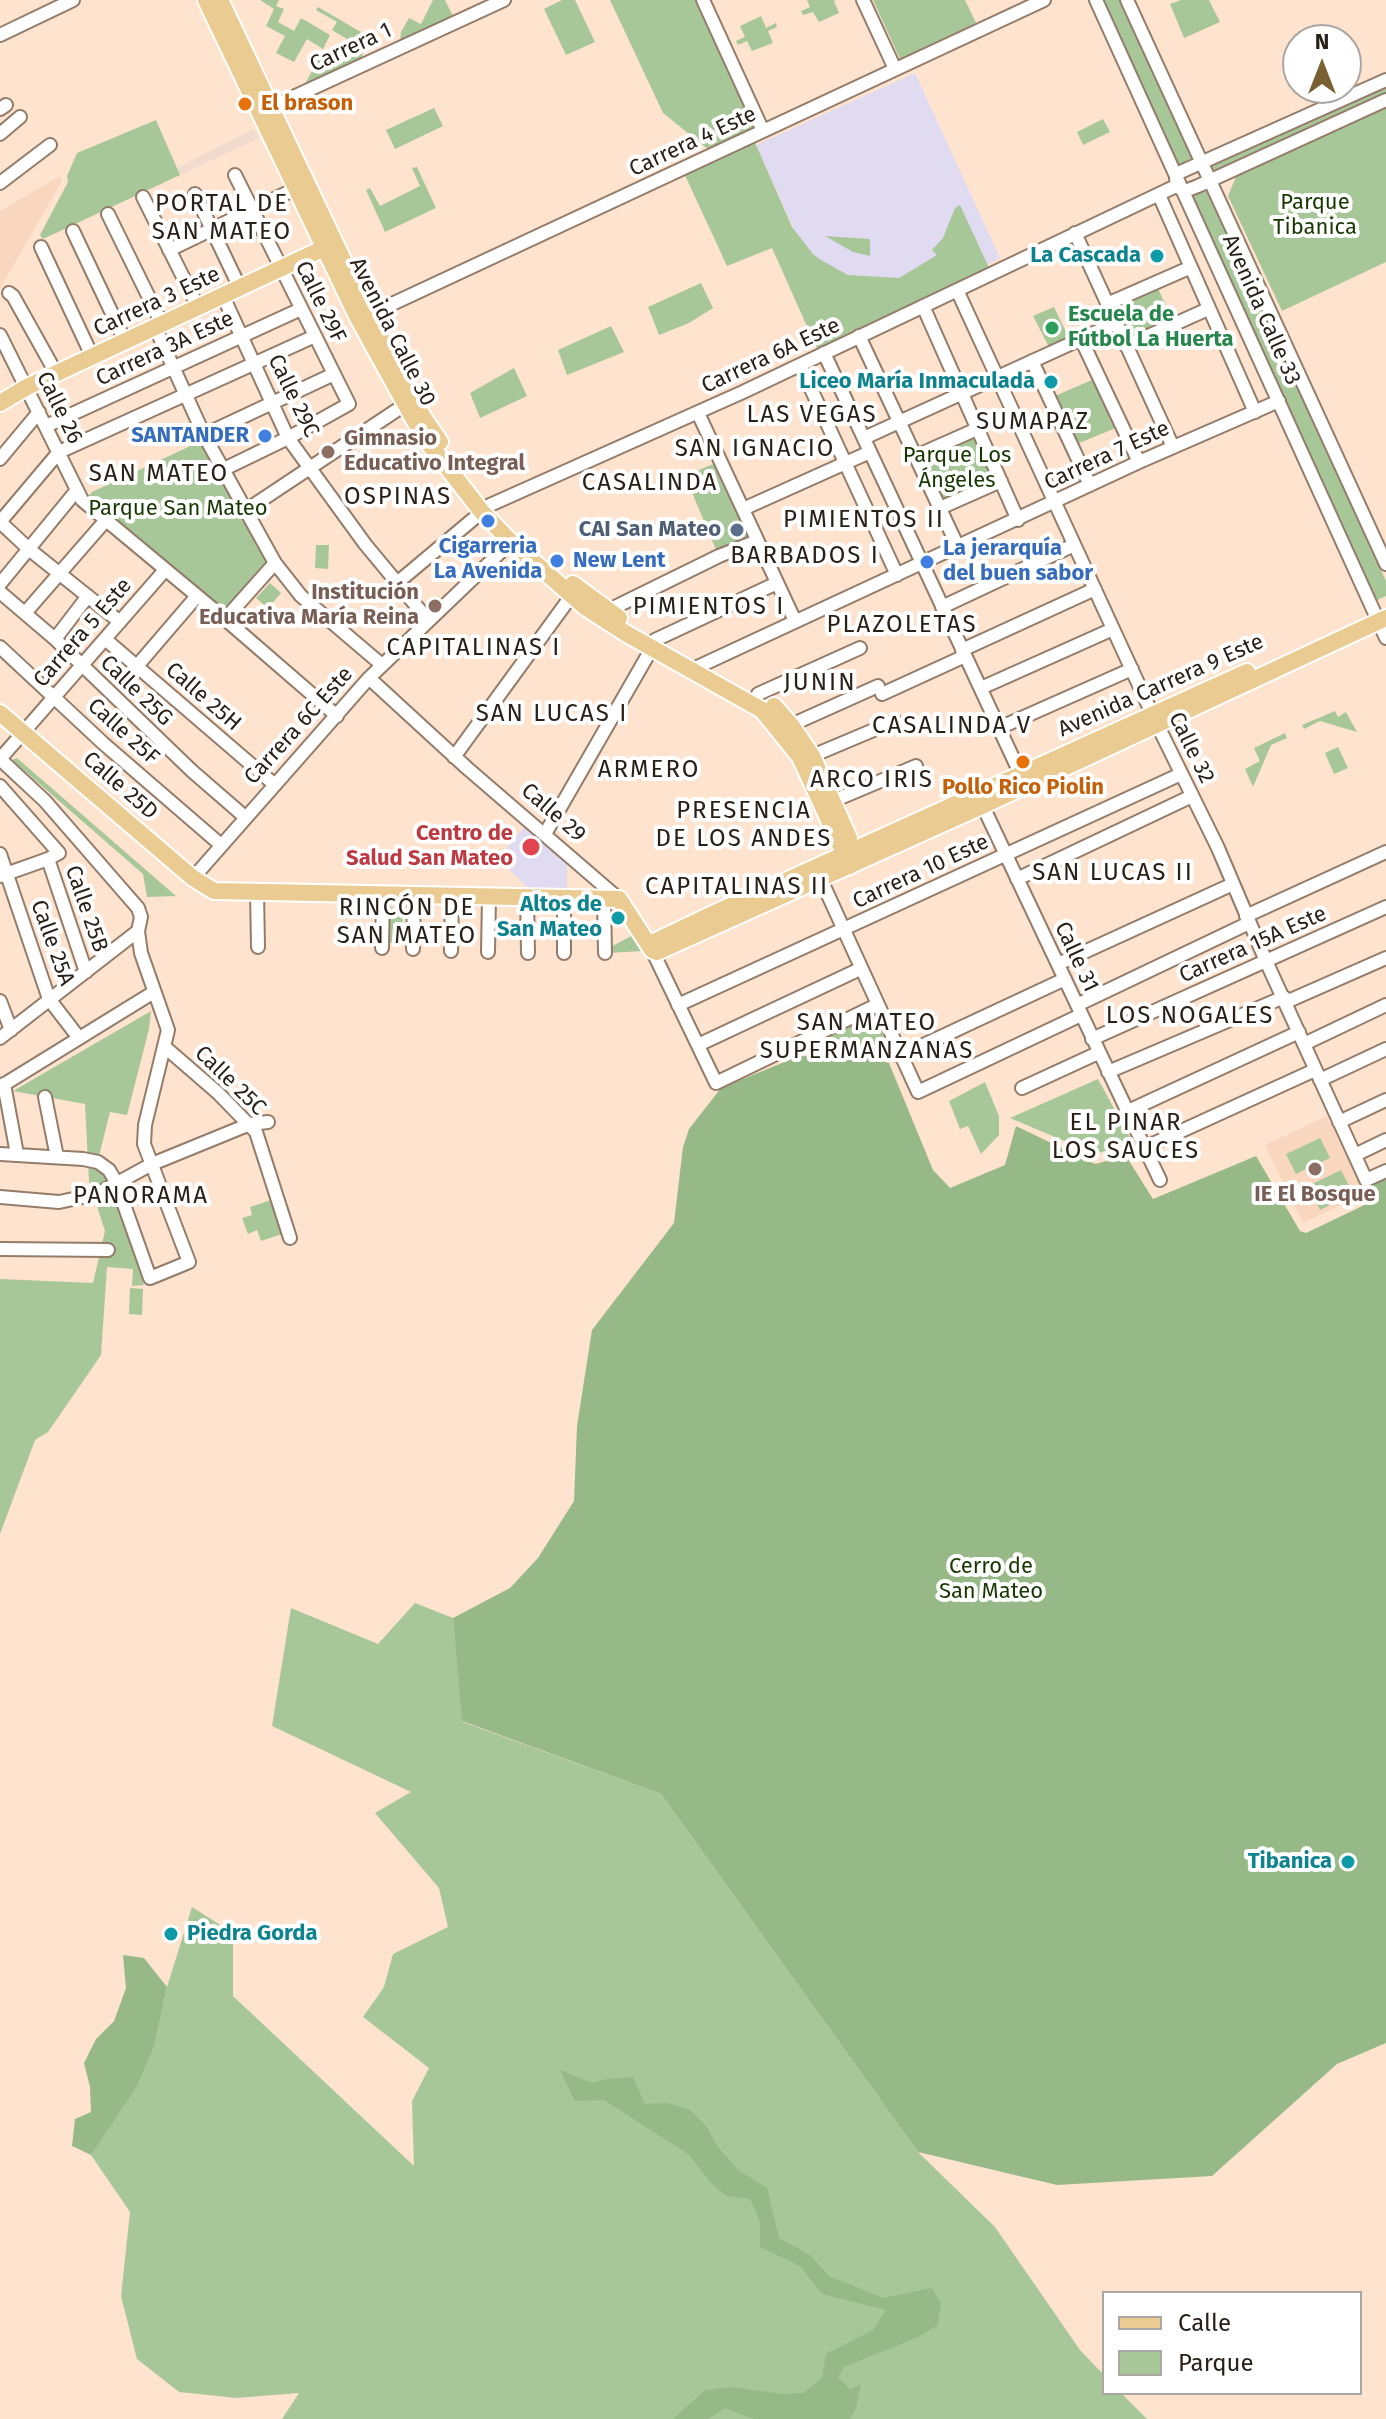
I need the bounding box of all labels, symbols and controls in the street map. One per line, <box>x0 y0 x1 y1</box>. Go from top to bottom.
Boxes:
street label: Carrera 1 <box>306 18 396 78</box>
north arrow <box>1282 24 1362 104</box>
text: N <box>1315 28 1329 55</box>
place label: El brason <box>261 91 353 117</box>
marker: El brason <box>236 95 254 113</box>
street label: Carrera 4 Este <box>625 101 761 183</box>
district label: PORTAL DE SAN MATEO <box>152 190 292 246</box>
park label: Parque Tibanica <box>1273 190 1357 242</box>
street label: Avenida Calle 33 <box>1216 231 1306 389</box>
place label: La Cascada <box>1030 243 1141 269</box>
marker: La Cascada <box>1148 247 1166 265</box>
street label: Avenida Calle 30 <box>343 253 441 411</box>
street label: Calle 29F <box>289 257 351 347</box>
street label: Carrera 3 Este <box>90 261 224 343</box>
place label: Escuela de Fútbol La Huerta <box>1068 302 1234 354</box>
street label: Carrera 3A Este <box>92 306 238 392</box>
street label: Carrera 6A Este <box>698 312 844 400</box>
marker: Escuela de Fútbol La Huerta <box>1043 319 1061 337</box>
street label: Calle 29C <box>262 350 324 442</box>
street label: Calle 26 <box>30 368 88 448</box>
place label: Liceo María Inmaculada <box>799 369 1035 395</box>
marker: Liceo María Inmaculada <box>1042 373 1060 391</box>
district label: LAS VEGAS <box>746 401 878 429</box>
district label: SUMAPAZ <box>976 408 1090 436</box>
street label: Carrera 7 Este <box>1040 416 1174 496</box>
place label: SANTANDER <box>131 423 249 449</box>
place label: Gimnasio Educativo Integral <box>344 426 525 478</box>
marker: SANTANDER <box>256 427 274 445</box>
district label: SAN IGNACIO <box>675 435 835 463</box>
marker: Gimnasio Educativo Integral <box>319 443 337 461</box>
park label: Parque Los Ángeles <box>903 443 1011 494</box>
district label: SAN MATEO <box>89 460 229 488</box>
district label: CASALINDA <box>582 469 718 497</box>
district label: OSPINAS <box>344 483 452 511</box>
park label: Parque San Mateo <box>88 496 268 522</box>
district label: PIMIENTOS II <box>783 506 945 534</box>
marker: Cigarreria La Avenida <box>479 512 497 530</box>
place label: CAI San Mateo <box>579 517 721 543</box>
marker: CAI San Mateo <box>728 521 746 539</box>
place label: Cigarreria La Avenida <box>434 534 542 586</box>
place label: La jerarquía del buen sabor <box>943 536 1093 588</box>
district label: BARBADOS I <box>730 542 880 570</box>
place label: New Lent <box>573 548 665 574</box>
marker: New Lent <box>548 552 566 570</box>
marker: La jerarquía del buen sabor <box>918 553 936 571</box>
street label: Carrera 5 Este <box>28 573 138 693</box>
place label: Institución Educativa María Reina <box>199 580 419 632</box>
district label: PIMIENTOS I <box>633 593 785 621</box>
marker: Institución Educativa María Reina <box>426 597 444 615</box>
district label: PLAZOLETAS <box>826 611 978 639</box>
street label: Avenida Carrera 9 Este <box>1054 629 1268 743</box>
district label: CAPITALINAS I <box>387 634 561 662</box>
street label: Calle 25G <box>94 650 178 732</box>
street label: Calle 25H <box>160 657 246 737</box>
street label: Carrera 6C Este <box>239 662 359 790</box>
district label: JUNIN <box>783 669 857 697</box>
street label: Calle 25F <box>82 693 164 771</box>
district label: SAN LUCAS I <box>476 700 628 728</box>
street label: Calle 32 <box>1162 708 1220 788</box>
district label: CASALINDA V <box>872 712 1032 740</box>
street label: Calle 25D <box>77 746 163 826</box>
marker: Pollo Rico Piolin <box>1014 753 1032 771</box>
district label: ARMERO <box>598 756 700 784</box>
district label: ARCO IRIS <box>810 766 934 794</box>
place label: Pollo Rico Piolin <box>942 775 1104 801</box>
street label: Calle 29 <box>515 778 591 848</box>
district label: PRESENCIA DE LOS ANDES <box>656 797 832 853</box>
place label: Centro de Salud San Mateo <box>346 821 513 872</box>
street label: Carrera 10 Este <box>849 829 993 915</box>
marker: Centro de Salud San Mateo <box>520 836 542 858</box>
district label: SAN LUCAS II <box>1032 859 1194 887</box>
street label: Calle 25B <box>59 862 113 956</box>
district label: CAPITALINAS II <box>645 873 829 901</box>
place label: Altos de San Mateo <box>497 892 602 944</box>
district label: RINCÓN DE SAN MATEO <box>337 894 477 950</box>
street label: Calle 25A <box>24 897 80 989</box>
street label: Carrera 15A Este <box>1175 901 1331 989</box>
marker: Altos de San Mateo <box>609 909 627 927</box>
street label: Calle 31 <box>1048 918 1104 996</box>
district label: LOS NOGALES <box>1106 1002 1274 1030</box>
district label: SAN MATEO SUPERMANZANAS <box>760 1009 974 1065</box>
street label: Calle 25C <box>189 1041 271 1121</box>
district label: EL PINAR LOS SAUCES <box>1052 1109 1200 1165</box>
marker: IE El Bosque <box>1306 1160 1324 1178</box>
district label: PANORAMA <box>73 1182 209 1210</box>
place label: IE El Bosque <box>1254 1182 1376 1208</box>
park label: Cerro de San Mateo <box>939 1554 1043 1606</box>
place label: Tibanica <box>1248 1849 1332 1875</box>
marker: Tibanica <box>1339 1853 1357 1871</box>
place label: Piedra Gorda <box>187 1921 318 1947</box>
marker: Piedra Gorda <box>162 1925 180 1943</box>
legend <box>1102 2291 1362 2395</box>
text: Calle <box>1178 2309 1231 2337</box>
text: Parque <box>1178 2349 1254 2377</box>

